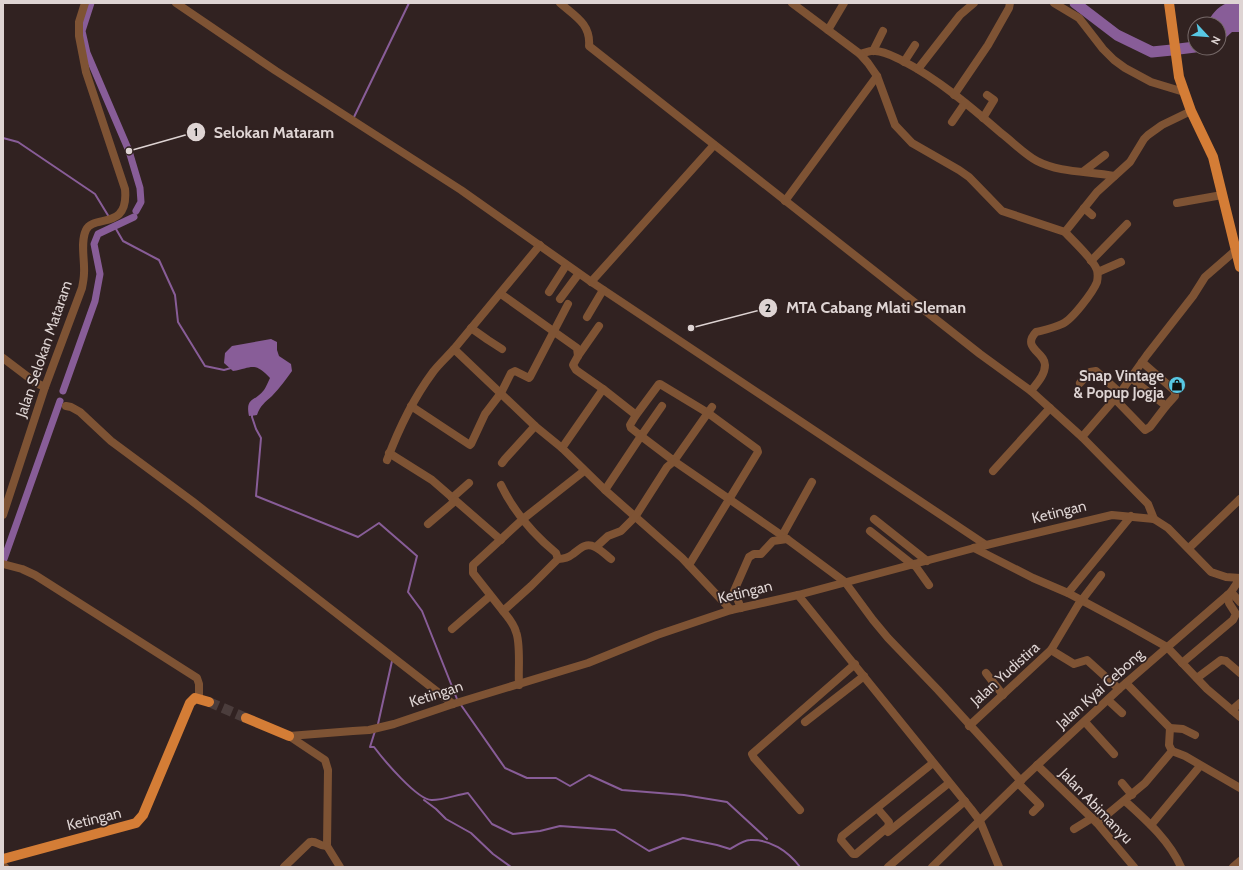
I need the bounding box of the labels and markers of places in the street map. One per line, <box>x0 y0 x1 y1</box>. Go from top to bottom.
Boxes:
callout: Selokan Mataram <box>186 118 343 146</box>
callout: MTA Cabang Mlati Sleman <box>758 294 974 322</box>
place label: Snap Vintage & Popup Jogja <box>1074 367 1165 402</box>
shop icon: Snap Vintage & Popup Jogja <box>1167 375 1187 395</box>

